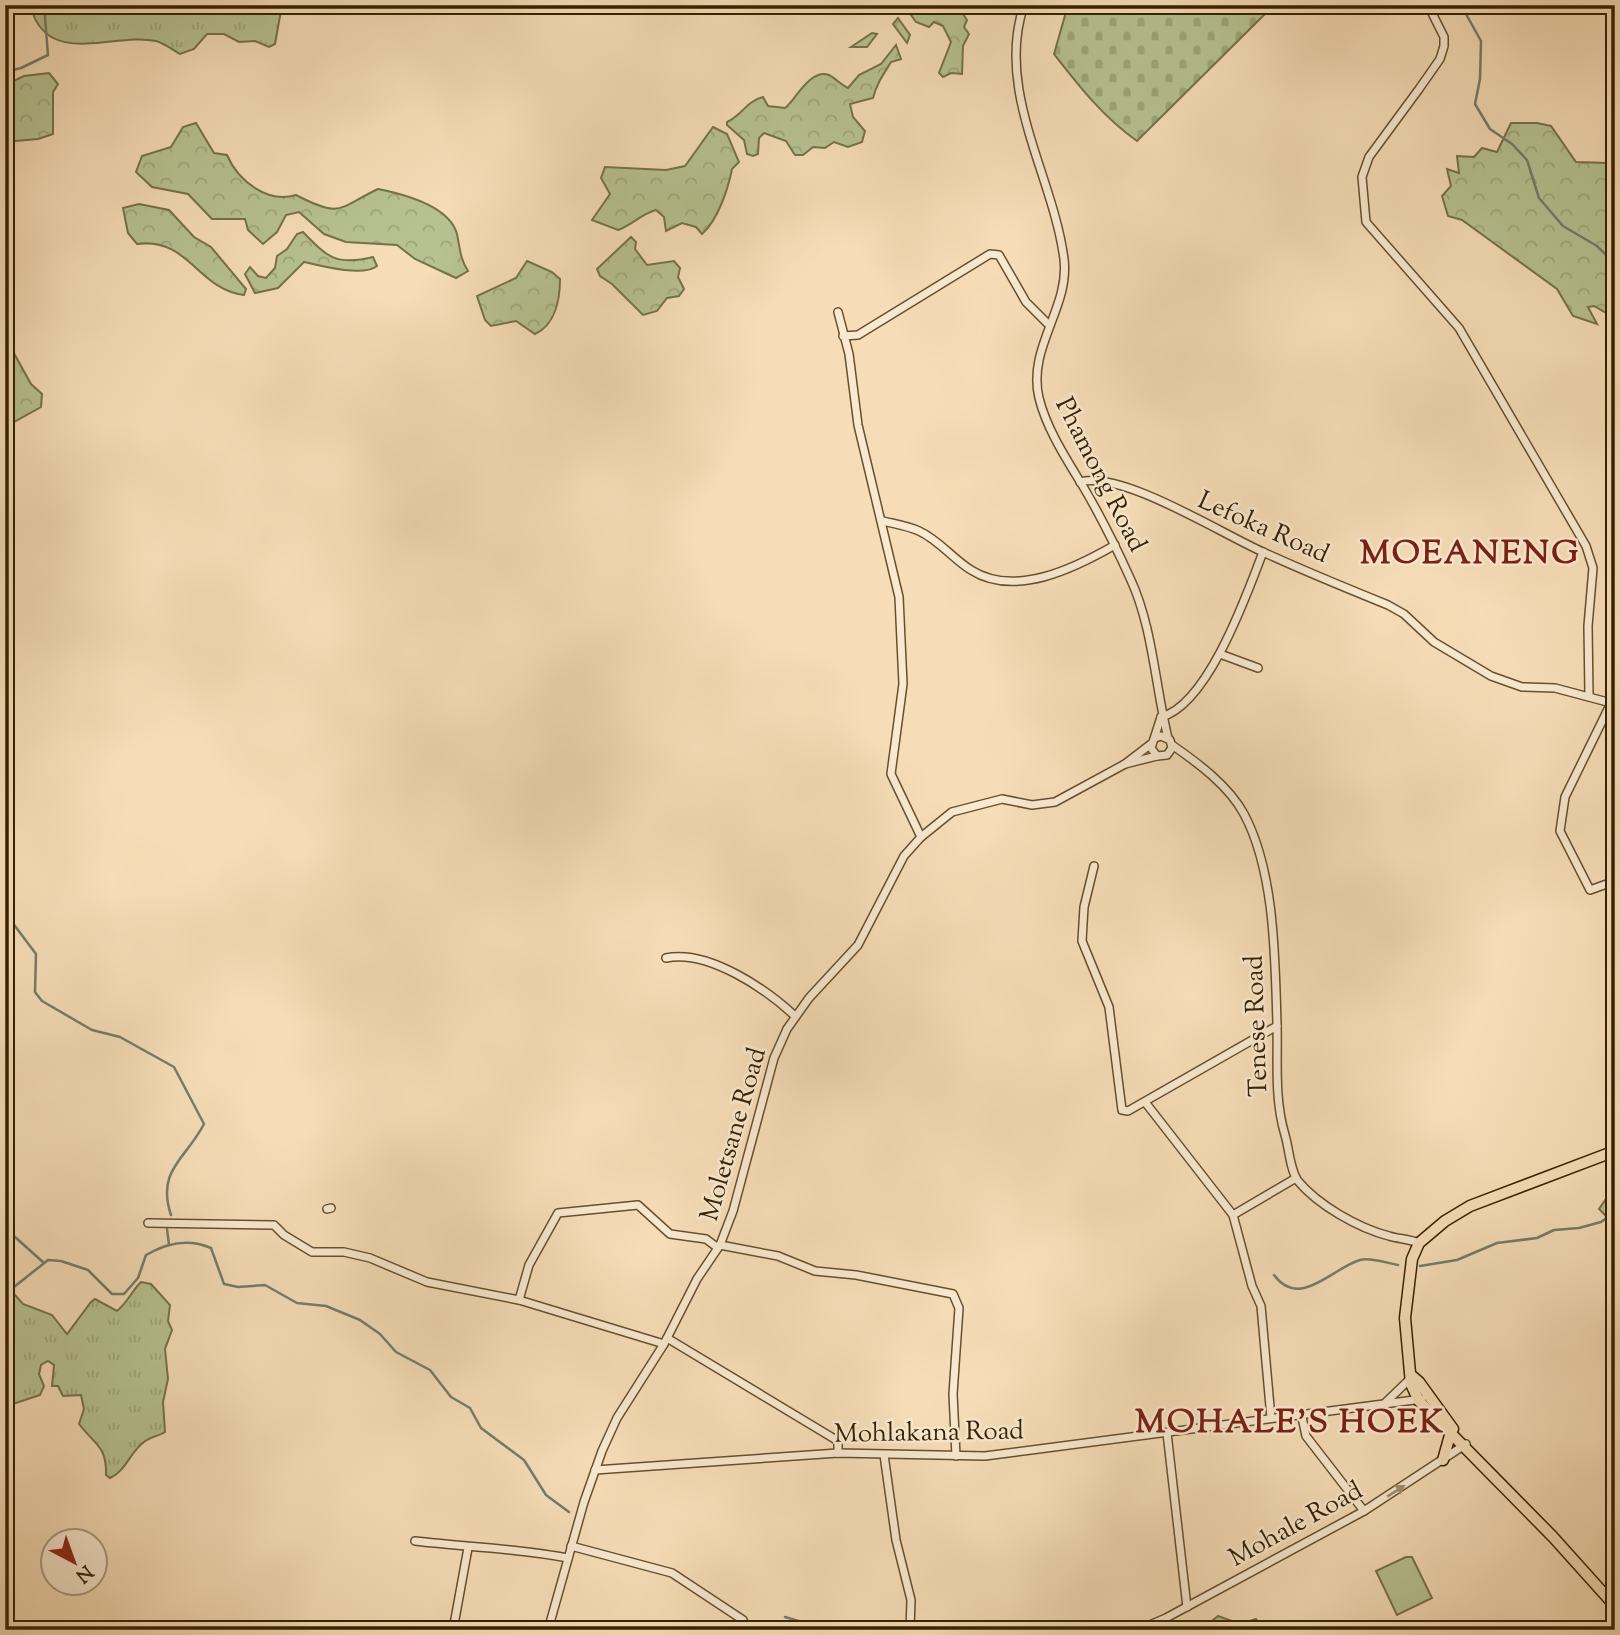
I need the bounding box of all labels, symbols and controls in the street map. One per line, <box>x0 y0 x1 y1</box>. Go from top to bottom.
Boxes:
street label: Phamong Road <box>1045 391 1155 559</box>
street label: Lefoka Road <box>1191 483 1335 574</box>
district label: MOEANENG <box>1360 531 1580 579</box>
street label: Tenese Road <box>1237 954 1278 1097</box>
street label: Moletsane Road <box>692 1043 777 1226</box>
district label: MOHALE'S HOEK <box>1135 1400 1445 1448</box>
street label: Mohlakana Road <box>834 1413 1024 1454</box>
street label: Mohale Road <box>1223 1473 1370 1577</box>
one-way arrow <box>1387 1484 1406 1497</box>
north arrow <box>38 1526 108 1596</box>
text: N <box>69 1558 98 1588</box>

